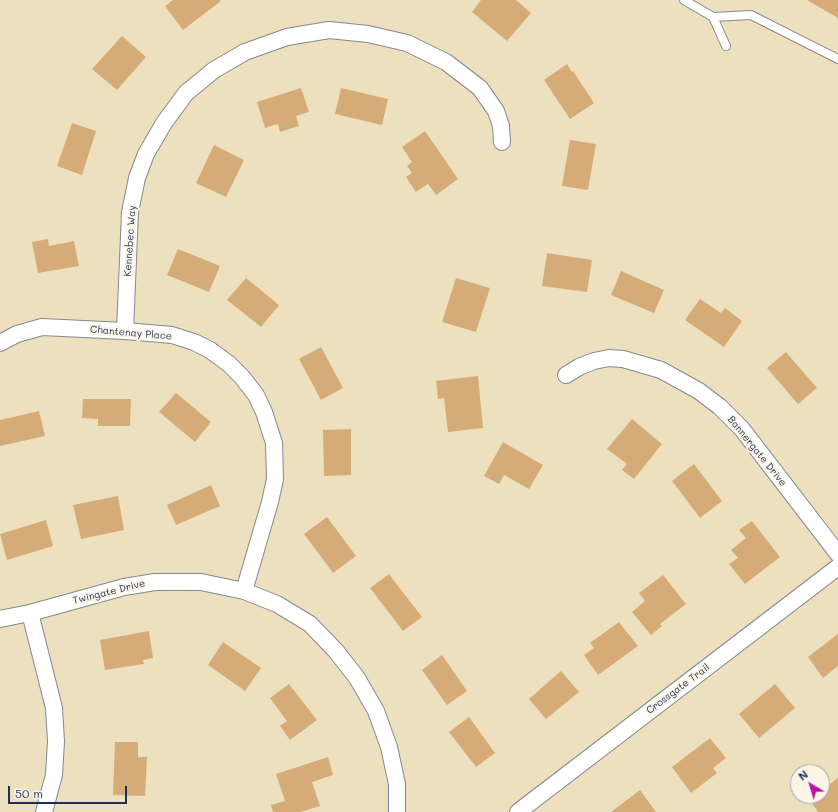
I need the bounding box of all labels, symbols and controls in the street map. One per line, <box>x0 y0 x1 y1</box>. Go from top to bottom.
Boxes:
street label: Kennebec Way <box>122 205 138 277</box>
street label: Chantenay Place <box>90 323 172 343</box>
street label: Bannergate Drive <box>725 413 789 489</box>
street label: Twingate Drive <box>72 577 146 607</box>
street label: Crossgate Trail <box>644 661 712 717</box>
north arrow <box>790 764 830 804</box>
text: N <box>795 766 811 783</box>
scale bar <box>10 778 129 804</box>
text: 50 m <box>15 785 43 801</box>

